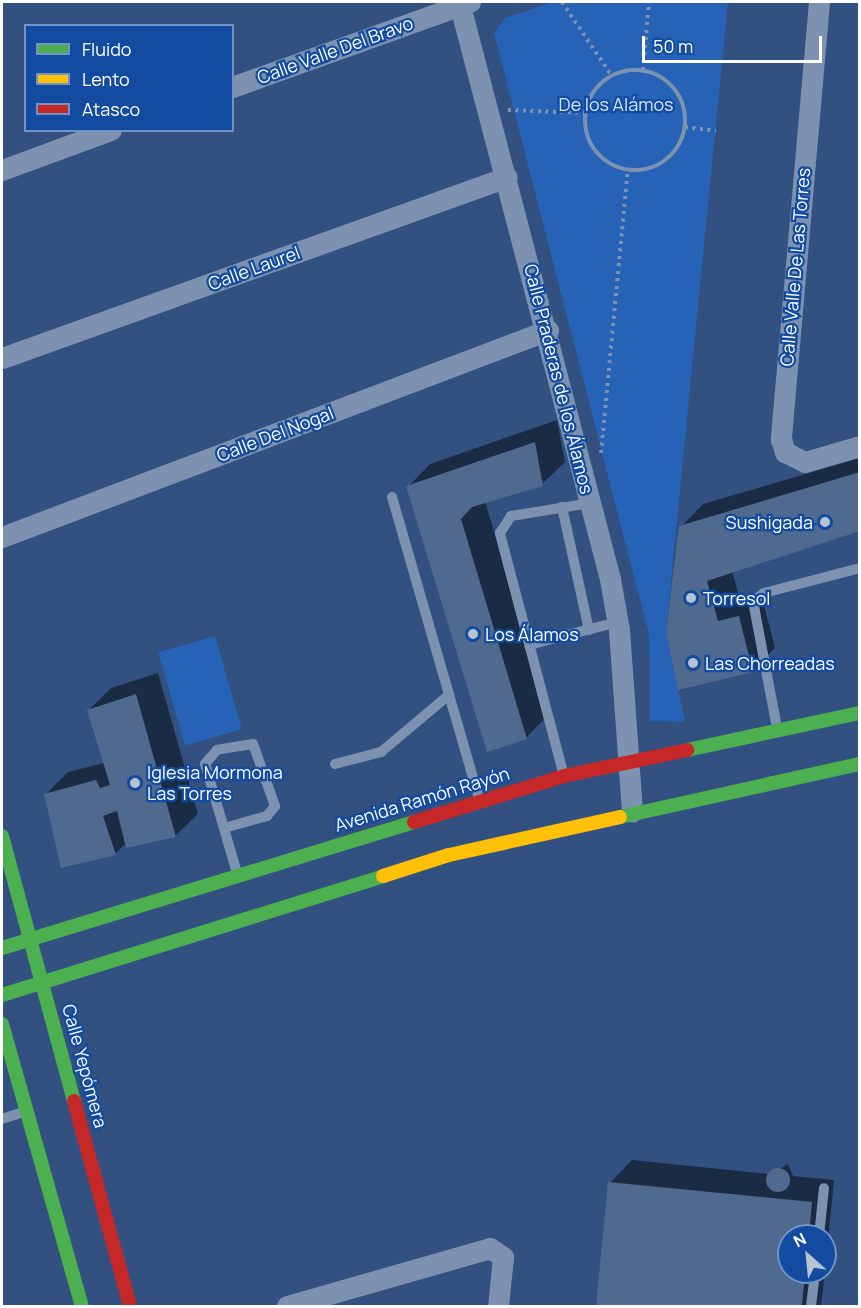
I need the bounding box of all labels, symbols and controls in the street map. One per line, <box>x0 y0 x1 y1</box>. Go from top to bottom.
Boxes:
street label: Calle Valle Del Bravo <box>254 12 416 88</box>
legend <box>24 24 234 132</box>
scale bar <box>645 24 825 62</box>
text: 50 m <box>653 34 693 58</box>
text: Fluido <box>82 37 131 61</box>
text: Lento <box>82 67 130 91</box>
park label: De los Alámos <box>559 93 673 115</box>
text: Atasco <box>82 97 140 121</box>
street label: Calle Valle De Las Torres <box>776 167 814 367</box>
street label: Calle Laurel <box>205 241 303 295</box>
street label: Calle Praderas de los Álamos <box>520 262 598 496</box>
street label: Calle Del Nogal <box>213 402 337 466</box>
place label: Sushigada <box>726 511 813 533</box>
marker: Sushigada <box>818 515 832 529</box>
place label: Torresol <box>703 587 771 609</box>
marker: Torresol <box>684 591 698 605</box>
place label: Los Álamos <box>485 623 579 645</box>
marker: Los Álamos <box>466 627 480 641</box>
place label: Las Chorreadas <box>705 652 835 674</box>
marker: Las Chorreadas <box>686 656 700 670</box>
place label: Iglesia Mormona Las Torres <box>147 762 283 804</box>
street label: Avenida Ramón Rayón <box>332 762 512 836</box>
marker: Iglesia Mormona Las Torres <box>128 776 142 790</box>
street label: Calle Yepómera <box>58 1002 112 1130</box>
north arrow <box>777 1224 837 1284</box>
text: N <box>790 1227 810 1252</box>

